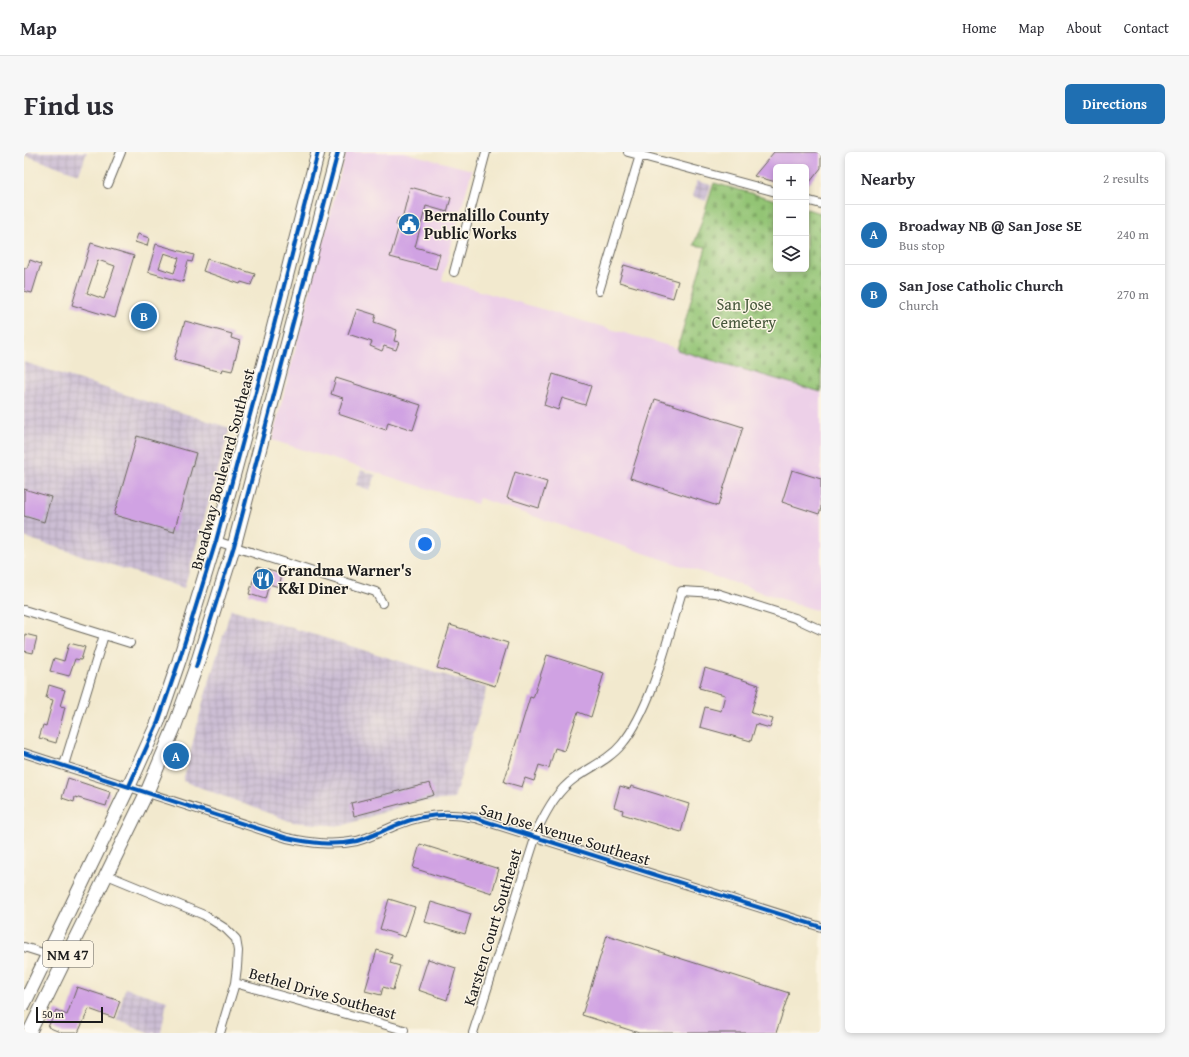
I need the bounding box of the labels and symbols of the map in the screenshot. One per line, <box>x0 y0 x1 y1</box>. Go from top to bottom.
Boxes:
place label: Bernalillo County Public Works <box>424 203 550 245</box>
public building icon: Bernalillo County Public Works <box>396 211 422 237</box>
park label: San Jose Cemetery <box>712 292 776 334</box>
pin: B <box>131 301 157 331</box>
street label: Broadway Boulevard Southeast <box>184 365 261 572</box>
your location <box>415 534 435 554</box>
place label: Grandma Warner's K&I Diner <box>278 558 412 600</box>
restaurant icon: Grandma Warner's K&I Diner <box>250 566 276 592</box>
pin: A <box>163 741 189 771</box>
street label: San Jose Avenue Southeast <box>477 797 654 872</box>
street label: Karsten Court Southeast <box>457 845 527 1009</box>
road number: NM 47 <box>43 941 93 967</box>
street label: Bethel Drive Southeast <box>246 960 400 1026</box>
scale bar <box>36 1005 103 1024</box>

